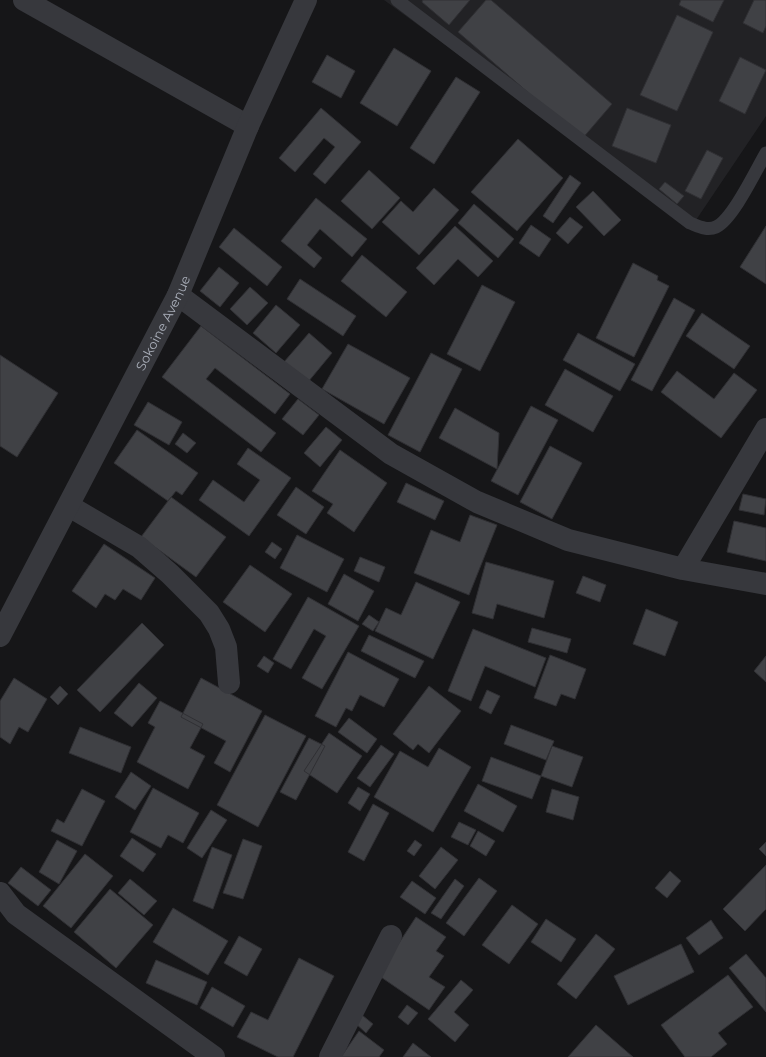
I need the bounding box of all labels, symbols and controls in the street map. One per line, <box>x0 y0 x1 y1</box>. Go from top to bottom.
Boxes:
street label: Sokoine Avenue <box>132 273 193 373</box>

